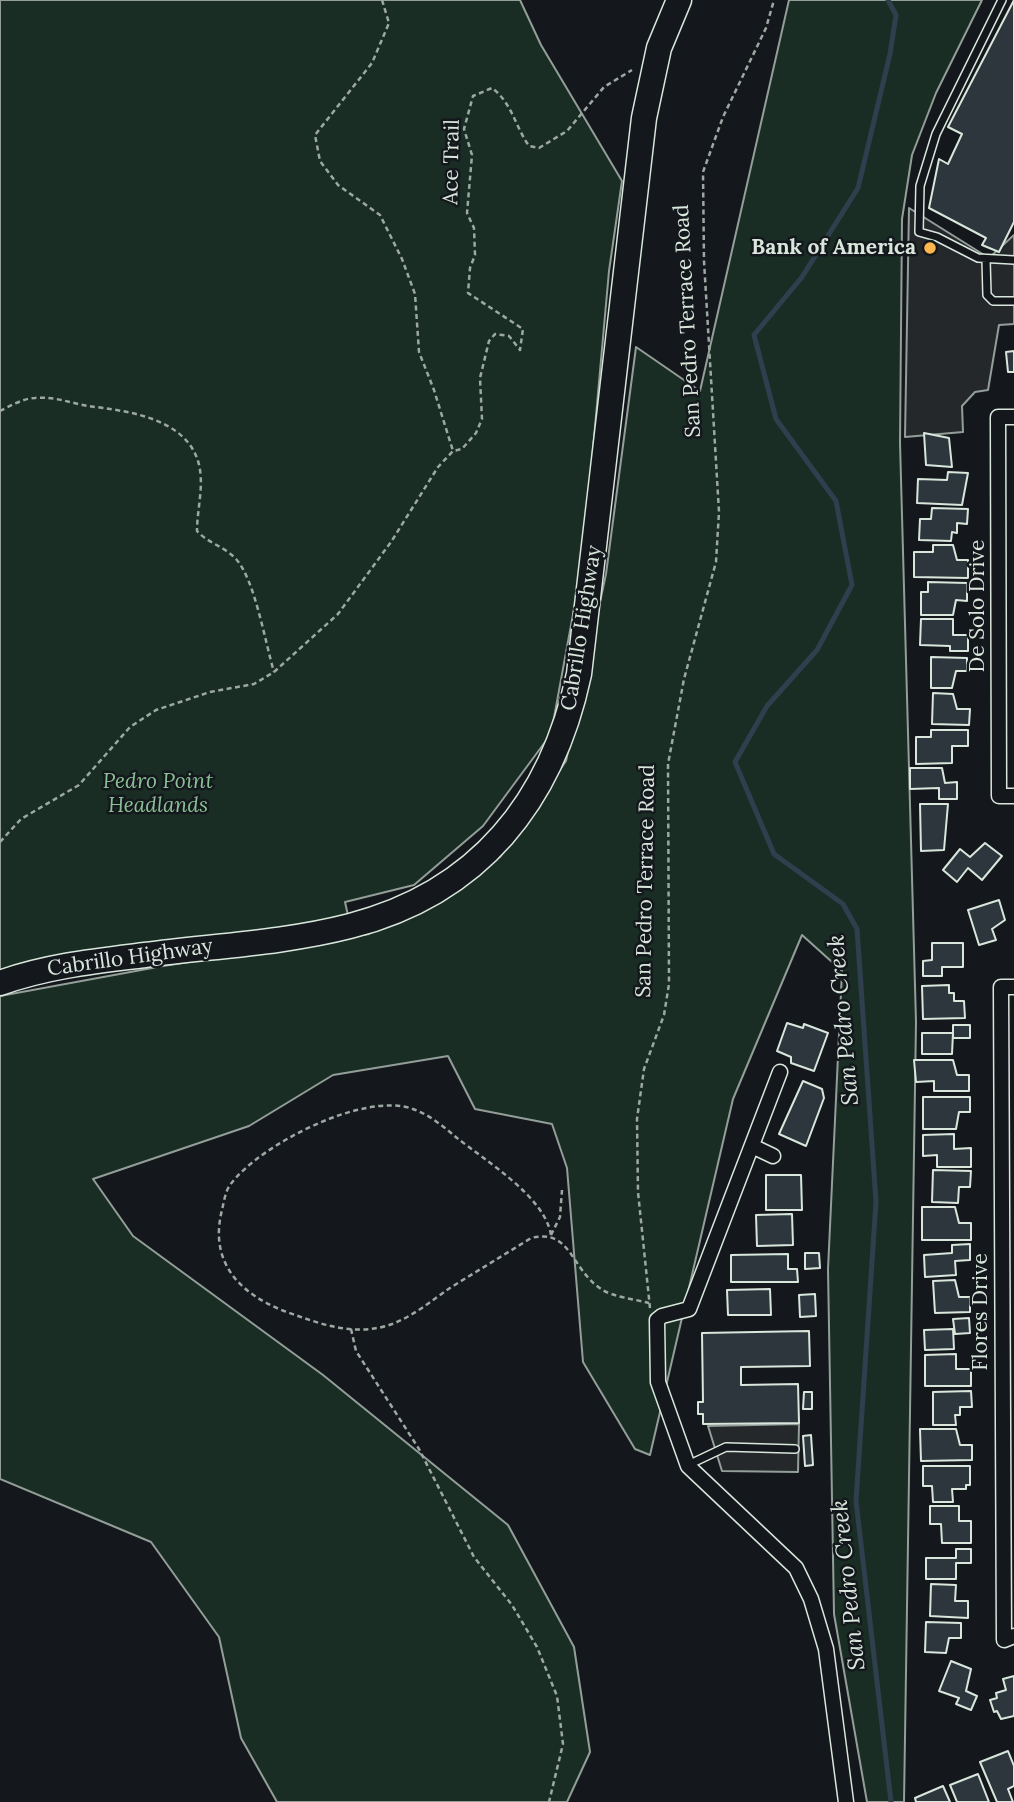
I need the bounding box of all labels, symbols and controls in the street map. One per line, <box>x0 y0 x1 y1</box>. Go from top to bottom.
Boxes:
street label: Ace Trail <box>439 119 465 205</box>
street label: San Pedro Terrace Road <box>669 204 707 438</box>
place label: Bank of America <box>751 235 916 261</box>
marker: Bank of America <box>922 240 938 256</box>
street label: De Solo Drive <box>965 540 991 672</box>
street label: Cabrillo Highway <box>556 544 608 712</box>
street label: San Pedro Terrace Road <box>631 764 661 998</box>
park label: Pedro Point Headlands <box>103 769 213 819</box>
street label: Cabrillo Highway <box>46 934 214 982</box>
water label: San Pedro Creek <box>823 934 865 1106</box>
street label: Flores Drive <box>968 1253 994 1371</box>
water label: San Pedro Creek <box>826 1498 872 1672</box>

